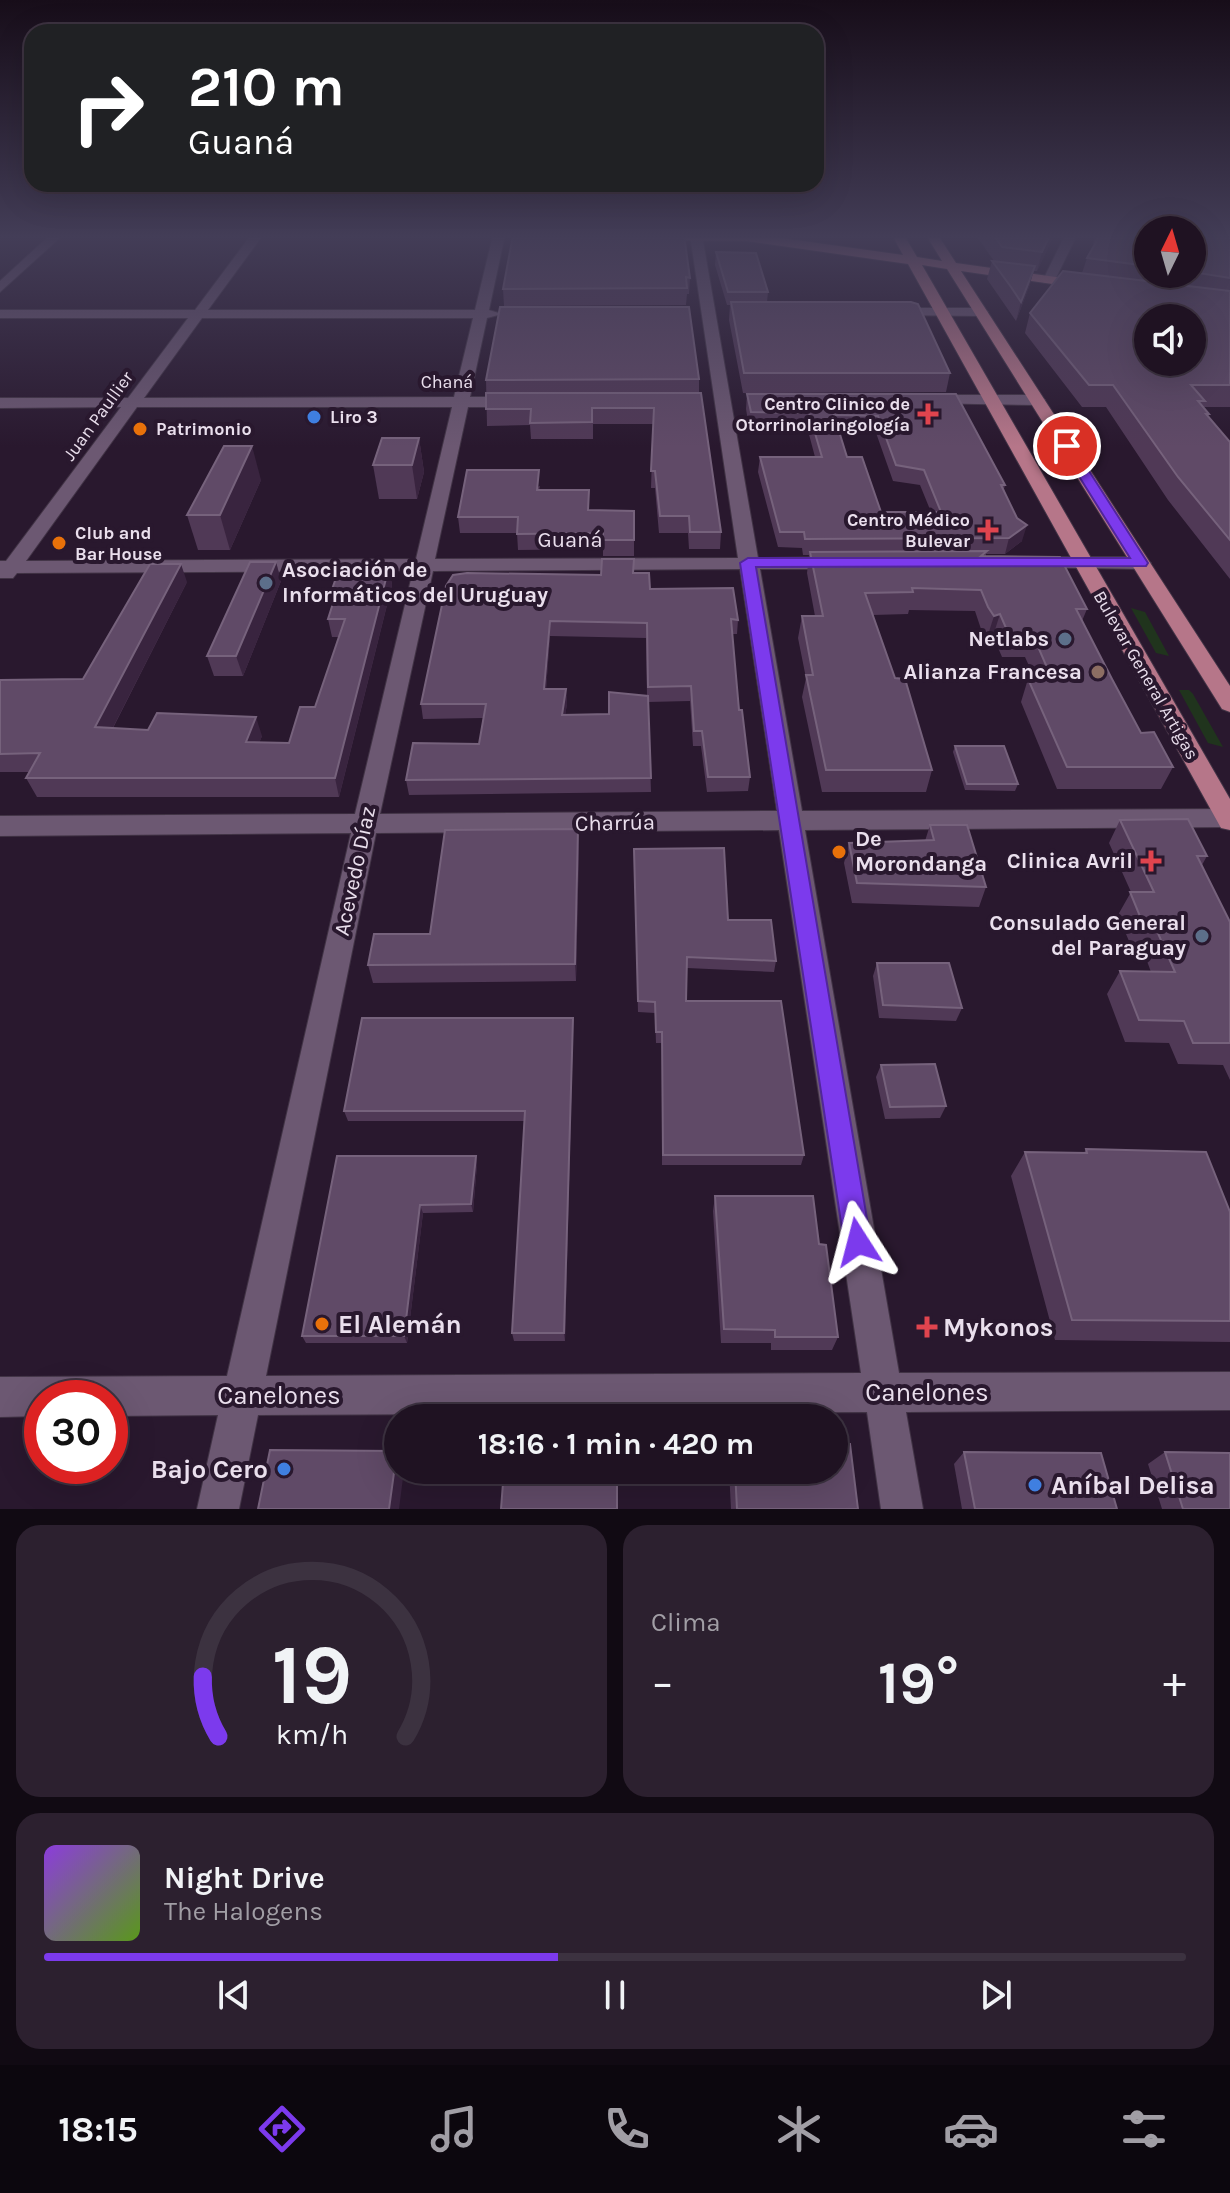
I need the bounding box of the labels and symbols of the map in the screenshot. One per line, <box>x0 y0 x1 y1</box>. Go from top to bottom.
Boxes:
north arrow <box>1134 216 1206 288</box>
street label: Juan Paullier <box>58 367 138 465</box>
street label: Chaná <box>421 371 473 393</box>
place label: Centro Clinico de Otorrinolaringología <box>736 393 910 436</box>
marker: Centro Clinico de Otorrinolaringología <box>917 403 939 425</box>
place label: Liro 3 <box>330 406 378 428</box>
marker: Liro 3 <box>305 408 323 426</box>
pin <box>1033 412 1101 480</box>
place label: Patrimonio <box>156 418 252 440</box>
marker: Patrimonio <box>131 420 149 438</box>
place label: Centro Médico Bulevar <box>847 509 970 552</box>
marker: Centro Médico Bulevar <box>977 519 999 541</box>
place label: Club and Bar House <box>75 522 162 565</box>
street label: Guaná <box>538 527 603 553</box>
marker: Club and Bar House <box>50 534 68 552</box>
place label: Asociación de Informáticos del Uruguay <box>282 557 548 608</box>
marker: Asociación de Informáticos del Uruguay <box>257 574 275 592</box>
street label: Bulevar General Artigas <box>1089 587 1203 763</box>
place label: Netlabs <box>968 626 1049 652</box>
marker: Netlabs <box>1056 630 1074 648</box>
place label: Alianza Francesa <box>903 659 1082 685</box>
marker: Alianza Francesa <box>1089 663 1107 681</box>
street label: Acevedo Díaz <box>329 804 381 938</box>
street label: Charrúa <box>575 809 655 837</box>
place label: De Morondanga <box>855 826 987 877</box>
marker: De Morondanga <box>830 843 848 861</box>
place label: Clinica Avril <box>1007 848 1133 874</box>
marker: Clinica Avril <box>1140 850 1162 872</box>
place label: Consulado General del Paraguay <box>989 910 1186 961</box>
marker: Consulado General del Paraguay <box>1193 927 1211 945</box>
position arrow <box>816 1200 900 1284</box>
place label: El Alemán <box>338 1309 462 1340</box>
place label: Mykonos <box>943 1312 1054 1343</box>
marker: El Alemán <box>313 1315 331 1333</box>
marker: Mykonos <box>918 1318 936 1336</box>
street label: Canelones <box>865 1377 989 1408</box>
speed limit sign: 30 <box>24 1380 128 1484</box>
street label: Canelones <box>217 1380 341 1411</box>
place label: Bajo Cero <box>151 1454 268 1485</box>
marker: Bajo Cero <box>275 1460 293 1478</box>
place label: Aníbal Delisa <box>1051 1470 1215 1501</box>
marker: Aníbal Delisa <box>1026 1476 1044 1494</box>

